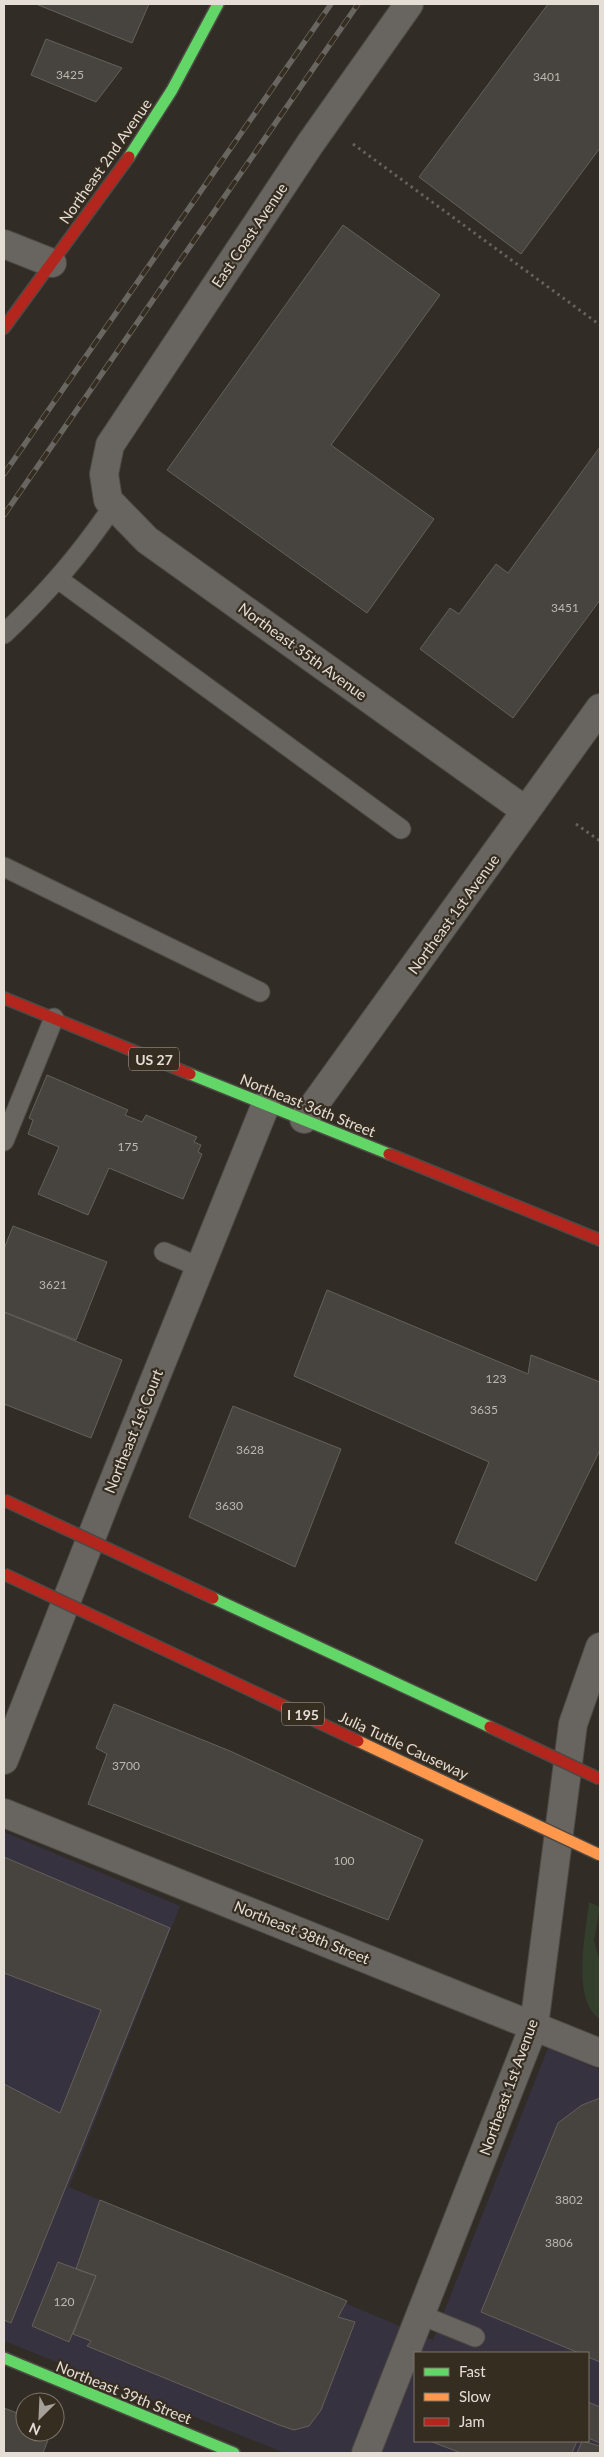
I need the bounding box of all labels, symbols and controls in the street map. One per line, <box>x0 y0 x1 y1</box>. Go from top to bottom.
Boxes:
house number: 3425 <box>56 67 84 82</box>
house number: 3401 <box>533 69 561 84</box>
street label: Northeast 2nd Avenue <box>55 95 155 227</box>
street label: East Coast Avenue <box>207 179 291 291</box>
street label: Northeast 35th Avenue <box>235 598 371 704</box>
house number: 3451 <box>551 600 579 615</box>
street label: Northeast 1st Avenue <box>404 851 503 977</box>
road number: US 27 <box>129 1048 179 1070</box>
street label: Northeast 36th Street <box>238 1070 379 1141</box>
house number: 175 <box>118 1139 138 1154</box>
house number: 3621 <box>39 1277 67 1292</box>
street label: Northeast 1st Court <box>100 1366 166 1496</box>
house number: 123 <box>486 1371 506 1386</box>
house number: 3635 <box>470 1402 498 1417</box>
house number: 3628 <box>236 1442 264 1457</box>
house number: 3630 <box>215 1498 243 1513</box>
road number: I 195 <box>282 1702 324 1726</box>
street label: Julia Tuttle Causeway <box>336 1707 472 1783</box>
house number: 3700 <box>112 1758 140 1773</box>
house number: 100 <box>334 1853 354 1868</box>
street label: Northeast 38th Street <box>232 1897 373 1968</box>
street label: Northeast 1st Avenue <box>475 2016 541 2158</box>
house number: 3802 <box>555 2192 583 2207</box>
house number: 3806 <box>545 2235 573 2250</box>
house number: 120 <box>54 2294 74 2309</box>
legend <box>414 2352 589 2442</box>
street label: Northeast 39th Street <box>54 2357 195 2428</box>
text: Fast <box>459 2362 486 2380</box>
text: Slow <box>459 2387 491 2405</box>
north arrow <box>15 2392 65 2442</box>
text: Jam <box>459 2412 485 2430</box>
text: N <box>26 2419 43 2439</box>

